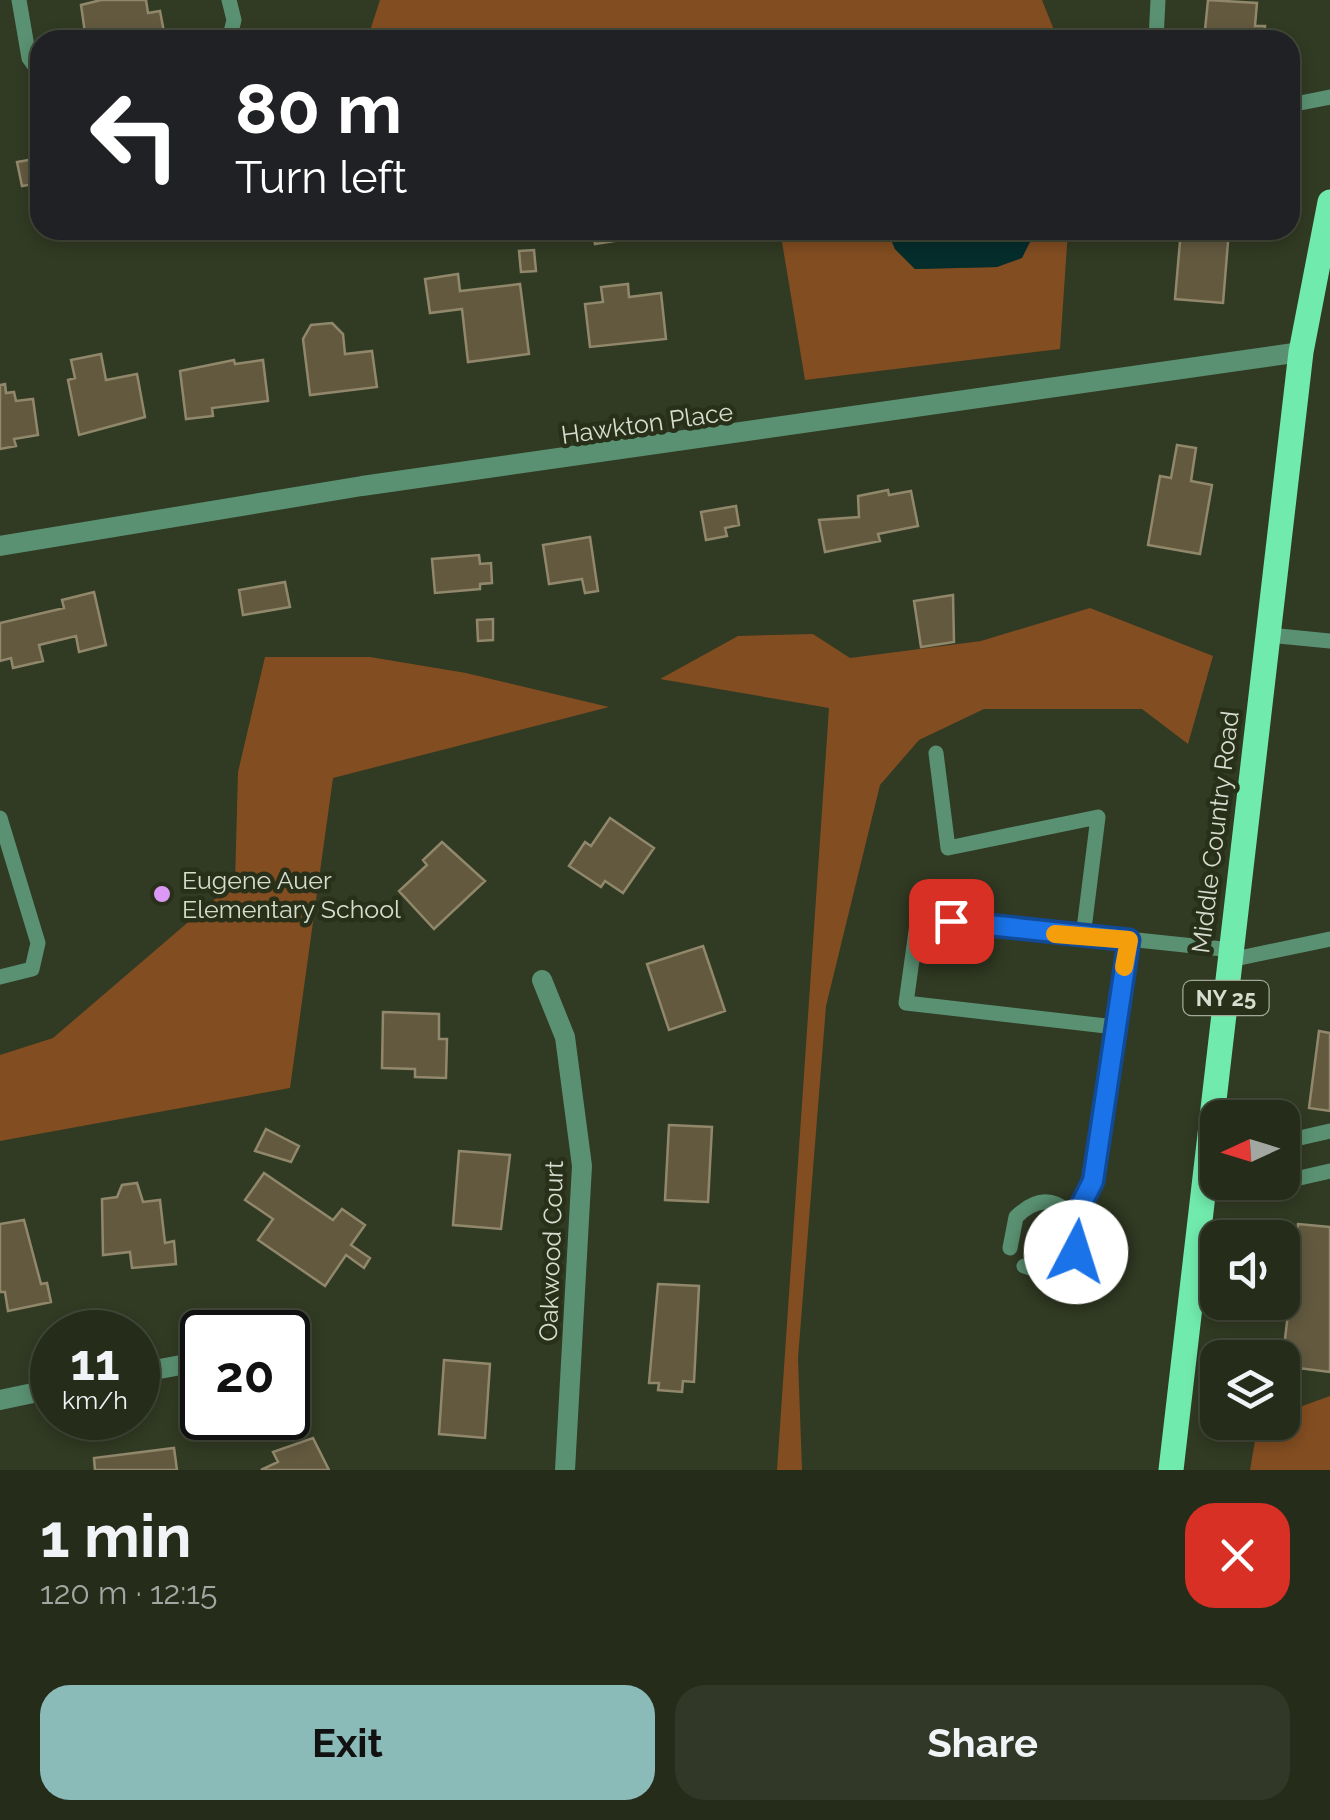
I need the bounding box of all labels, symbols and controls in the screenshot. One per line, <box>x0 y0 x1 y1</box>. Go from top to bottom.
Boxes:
text: 80 m <box>235 67 402 149</box>
icon: left <box>70 70 200 200</box>
text: Turn left <box>235 151 407 204</box>
street label: Hawkton Place <box>559 396 735 450</box>
street label: Middle Country Road <box>1185 709 1245 955</box>
place label: Eugene Auer Elementary School <box>182 865 401 924</box>
pin <box>909 879 994 964</box>
marker: Eugene Auer Elementary School <box>151 883 173 905</box>
icon: arrive <box>924 894 979 949</box>
road number: NY 25 <box>1184 981 1268 1015</box>
north arrow <box>1200 1100 1300 1200</box>
map controls <box>1200 1100 1300 1440</box>
street label: Oakwood Court <box>533 1159 569 1342</box>
position arrow <box>1024 1200 1128 1304</box>
button: sound <box>1200 1220 1300 1320</box>
speed limit sign: 20 <box>180 1310 310 1440</box>
text: 11 <box>70 1333 120 1392</box>
button: layers <box>1200 1340 1300 1440</box>
text: km/h <box>62 1385 128 1415</box>
text: 1 min <box>40 1501 191 1571</box>
button: close <box>1185 1503 1290 1608</box>
text: 120 m · 12:15 <box>40 1574 217 1611</box>
button: Exit <box>40 1685 655 1800</box>
button: Share <box>675 1685 1290 1800</box>

